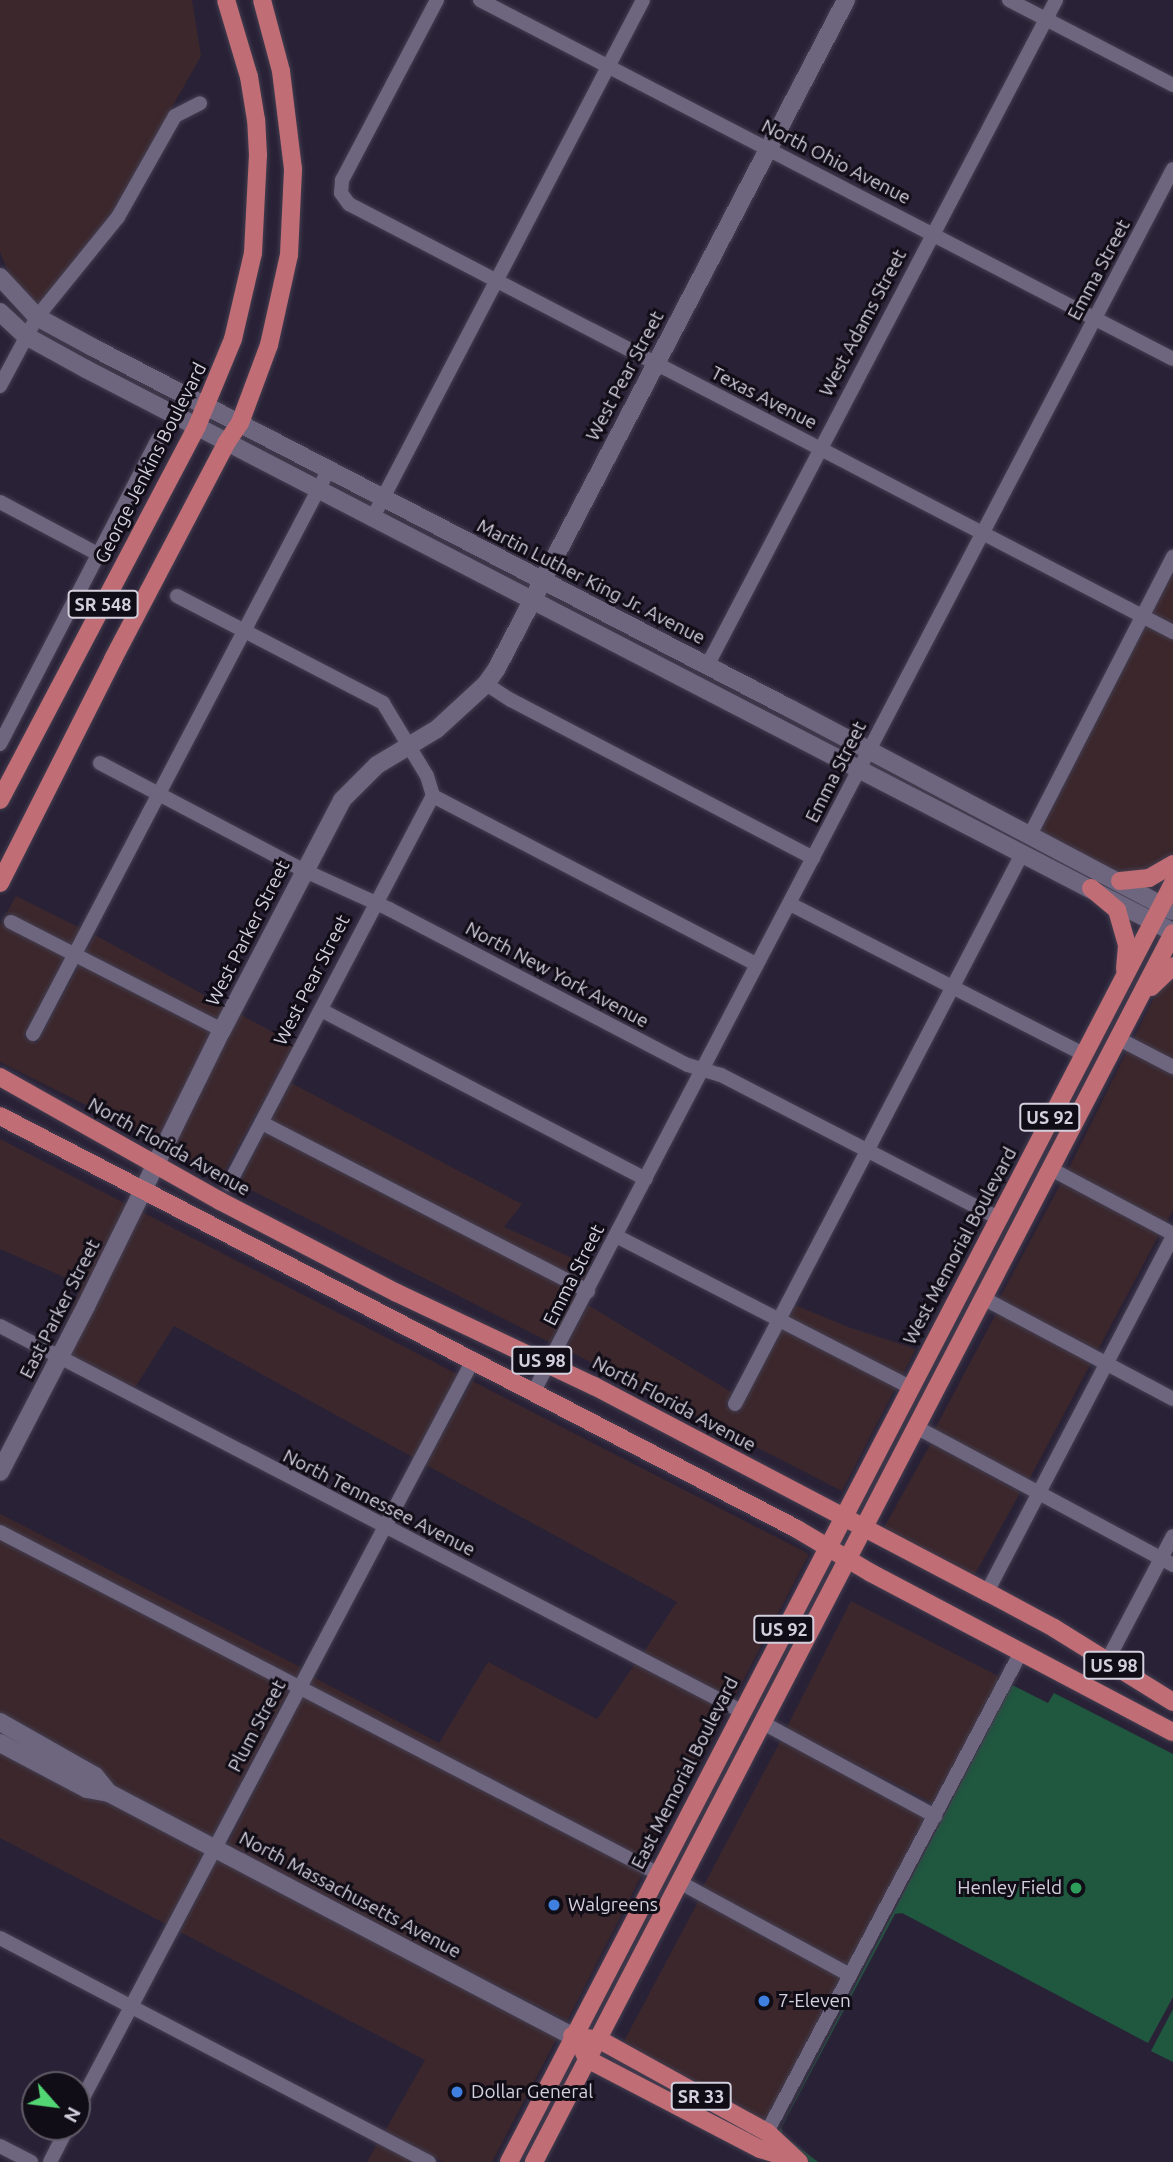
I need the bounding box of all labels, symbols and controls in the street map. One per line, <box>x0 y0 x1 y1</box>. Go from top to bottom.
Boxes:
street label: North Ohio Avenue <box>758 115 914 209</box>
street label: Emma Street <box>1063 216 1135 324</box>
street label: West Adams Street <box>815 246 911 400</box>
street label: West Pear Street <box>581 307 669 445</box>
street label: George Jenkins Boulevard <box>90 359 212 567</box>
street label: Texas Avenue <box>707 361 821 435</box>
street label: Martin Luther King Jr. Avenue <box>473 514 709 650</box>
road number: SR 548 <box>66 590 140 618</box>
street label: Emma Street <box>801 718 871 826</box>
street label: West Parker Street <box>201 856 295 1010</box>
street label: West Pear Street <box>269 911 355 1049</box>
street label: North New York Avenue <box>462 917 652 1033</box>
street label: North Florida Avenue <box>84 1093 254 1201</box>
road number: US 92 <box>1018 1102 1082 1132</box>
street label: West Memorial Boulevard <box>898 1143 1022 1349</box>
street label: Emma Street <box>539 1221 609 1329</box>
street label: East Parker Street <box>15 1236 105 1382</box>
road number: US 98 <box>510 1345 574 1374</box>
street label: North Florida Avenue <box>588 1351 760 1457</box>
street label: North Tennessee Avenue <box>279 1445 479 1561</box>
road number: US 92 <box>752 1614 816 1644</box>
road number: US 98 <box>1082 1650 1146 1680</box>
street label: East Memorial Boulevard <box>627 1673 743 1873</box>
street label: Plum Street <box>223 1676 291 1776</box>
street label: North Massachusetts Avenue <box>235 1827 465 1963</box>
place label: Henley Field <box>957 1877 1062 1899</box>
marker: Henley Field <box>1068 1880 1084 1896</box>
place label: Walgreens <box>568 1894 658 1916</box>
marker: Walgreens <box>546 1897 562 1913</box>
place label: 7-Eleven <box>778 1990 851 2012</box>
marker: 7-Eleven <box>756 1993 772 2009</box>
north arrow <box>21 2071 91 2141</box>
place label: Dollar General <box>471 2081 593 2103</box>
road number: SR 33 <box>670 2082 732 2110</box>
marker: Dollar General <box>449 2084 465 2100</box>
text: N <box>60 2103 86 2126</box>

